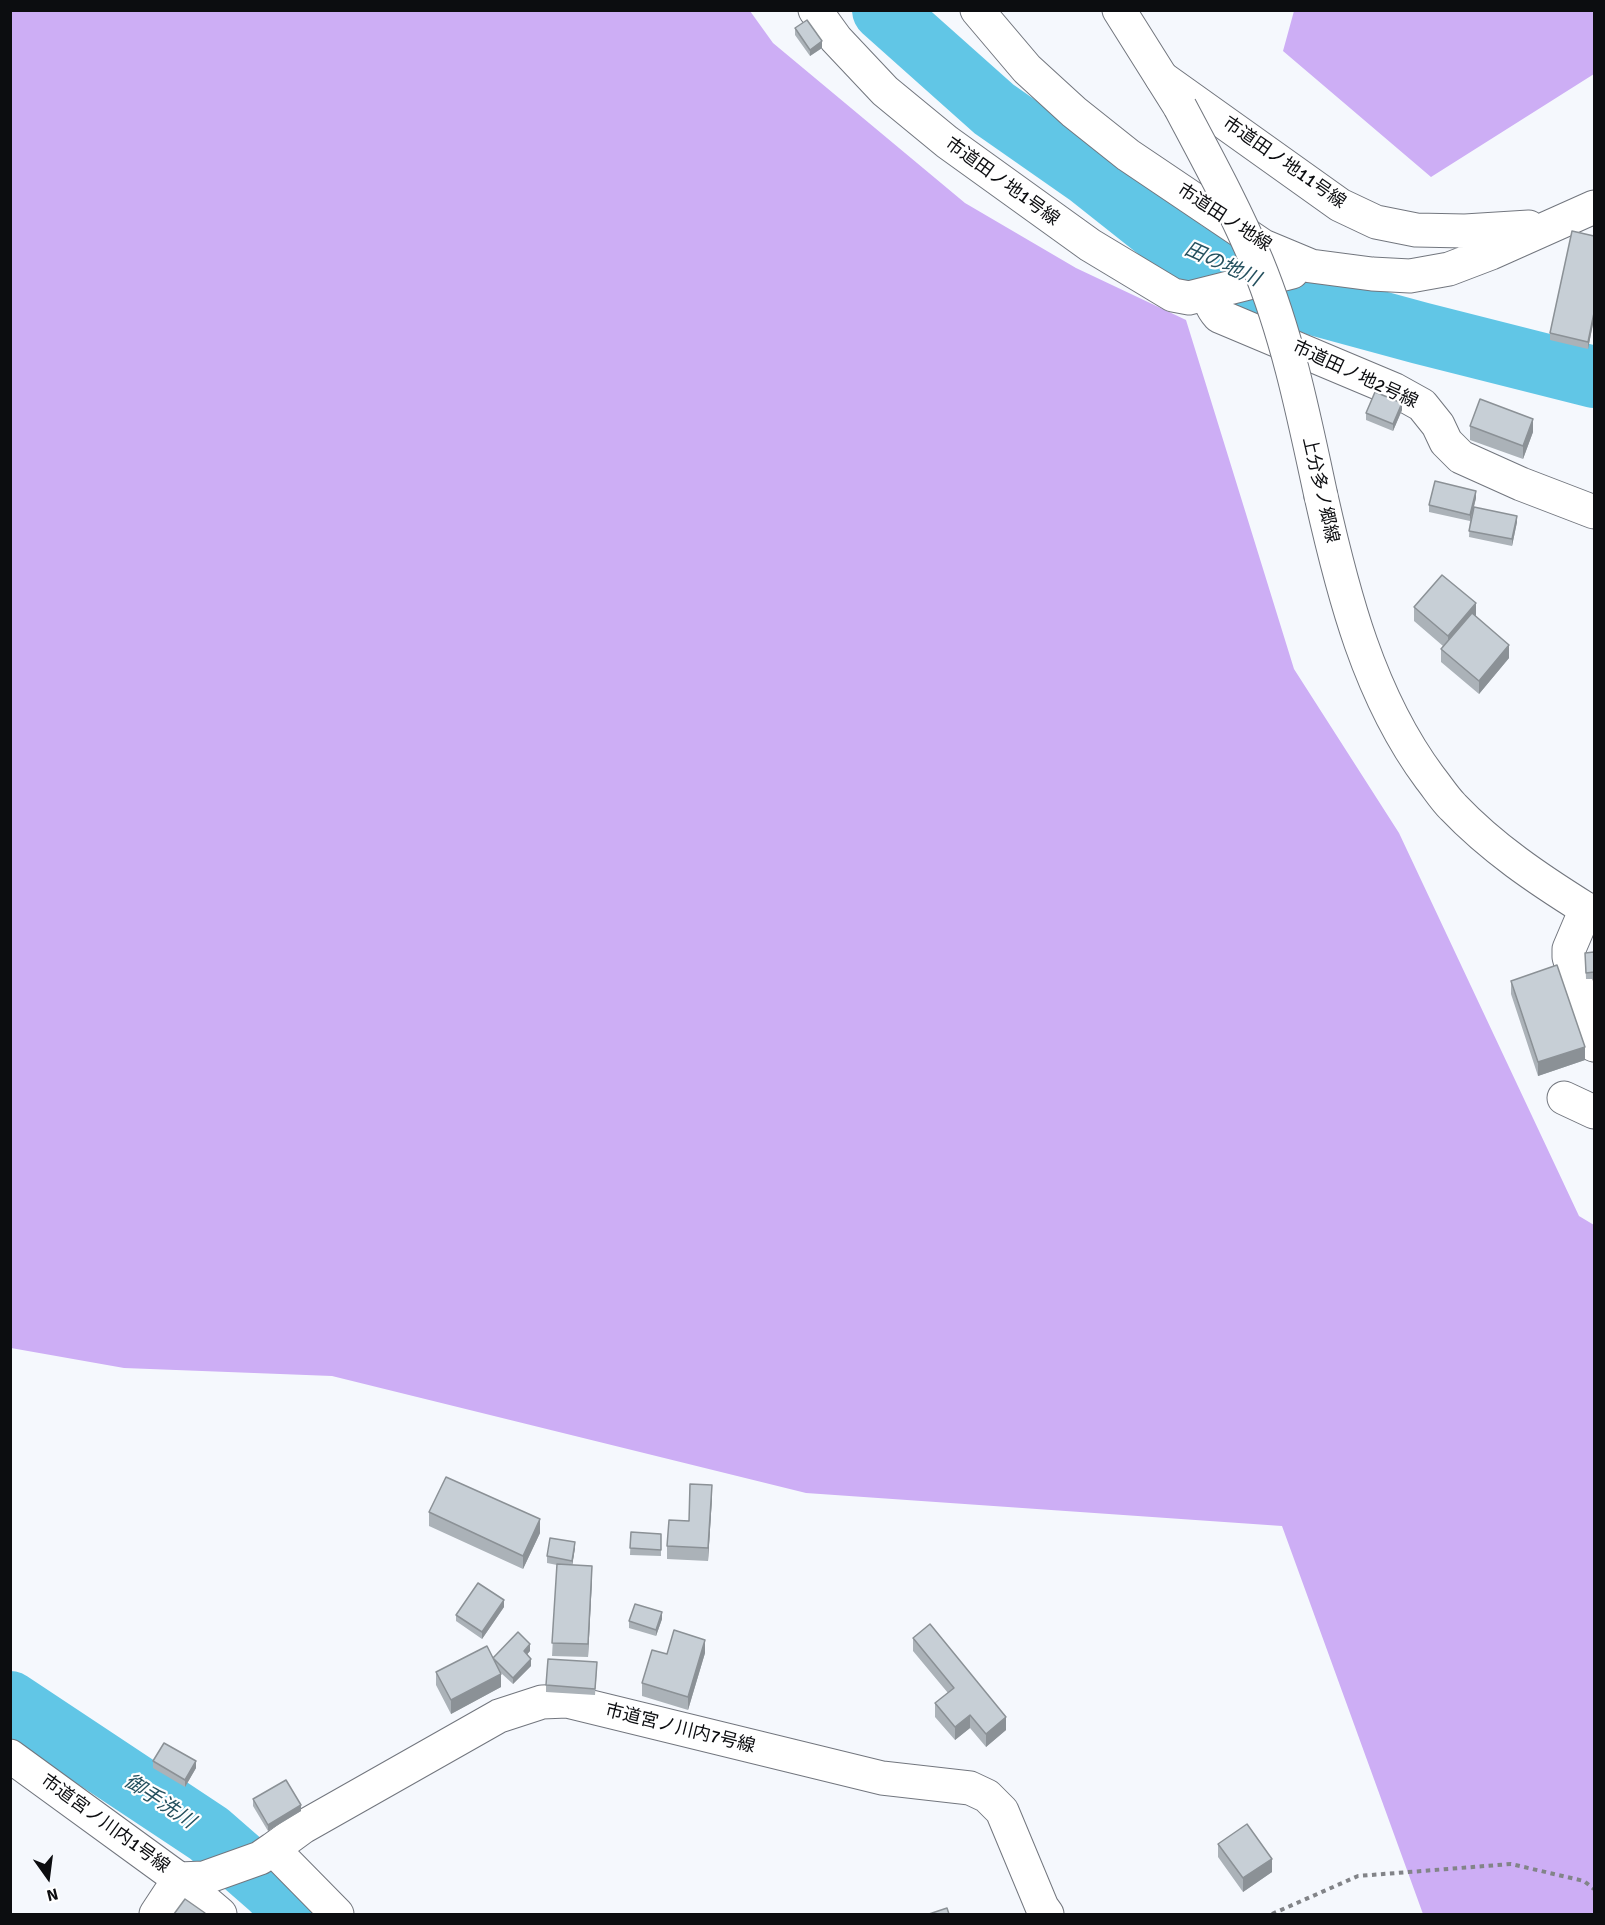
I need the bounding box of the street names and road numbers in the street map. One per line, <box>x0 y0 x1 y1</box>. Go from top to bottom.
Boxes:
street label: 市道田ノ地11号線 <box>1218 112 1350 214</box>
street label: 市道田ノ地1号線 <box>941 133 1063 231</box>
street label: 市道田ノ地線 <box>1173 180 1275 256</box>
street label: 市道田ノ地2号線 <box>1289 337 1421 413</box>
street label: 上分多ノ郷線 <box>1297 435 1343 545</box>
street label: 市道宮ノ川内7号線 <box>603 1700 757 1758</box>
street label: 市道宮ノ川内1号線 <box>36 1770 174 1878</box>

